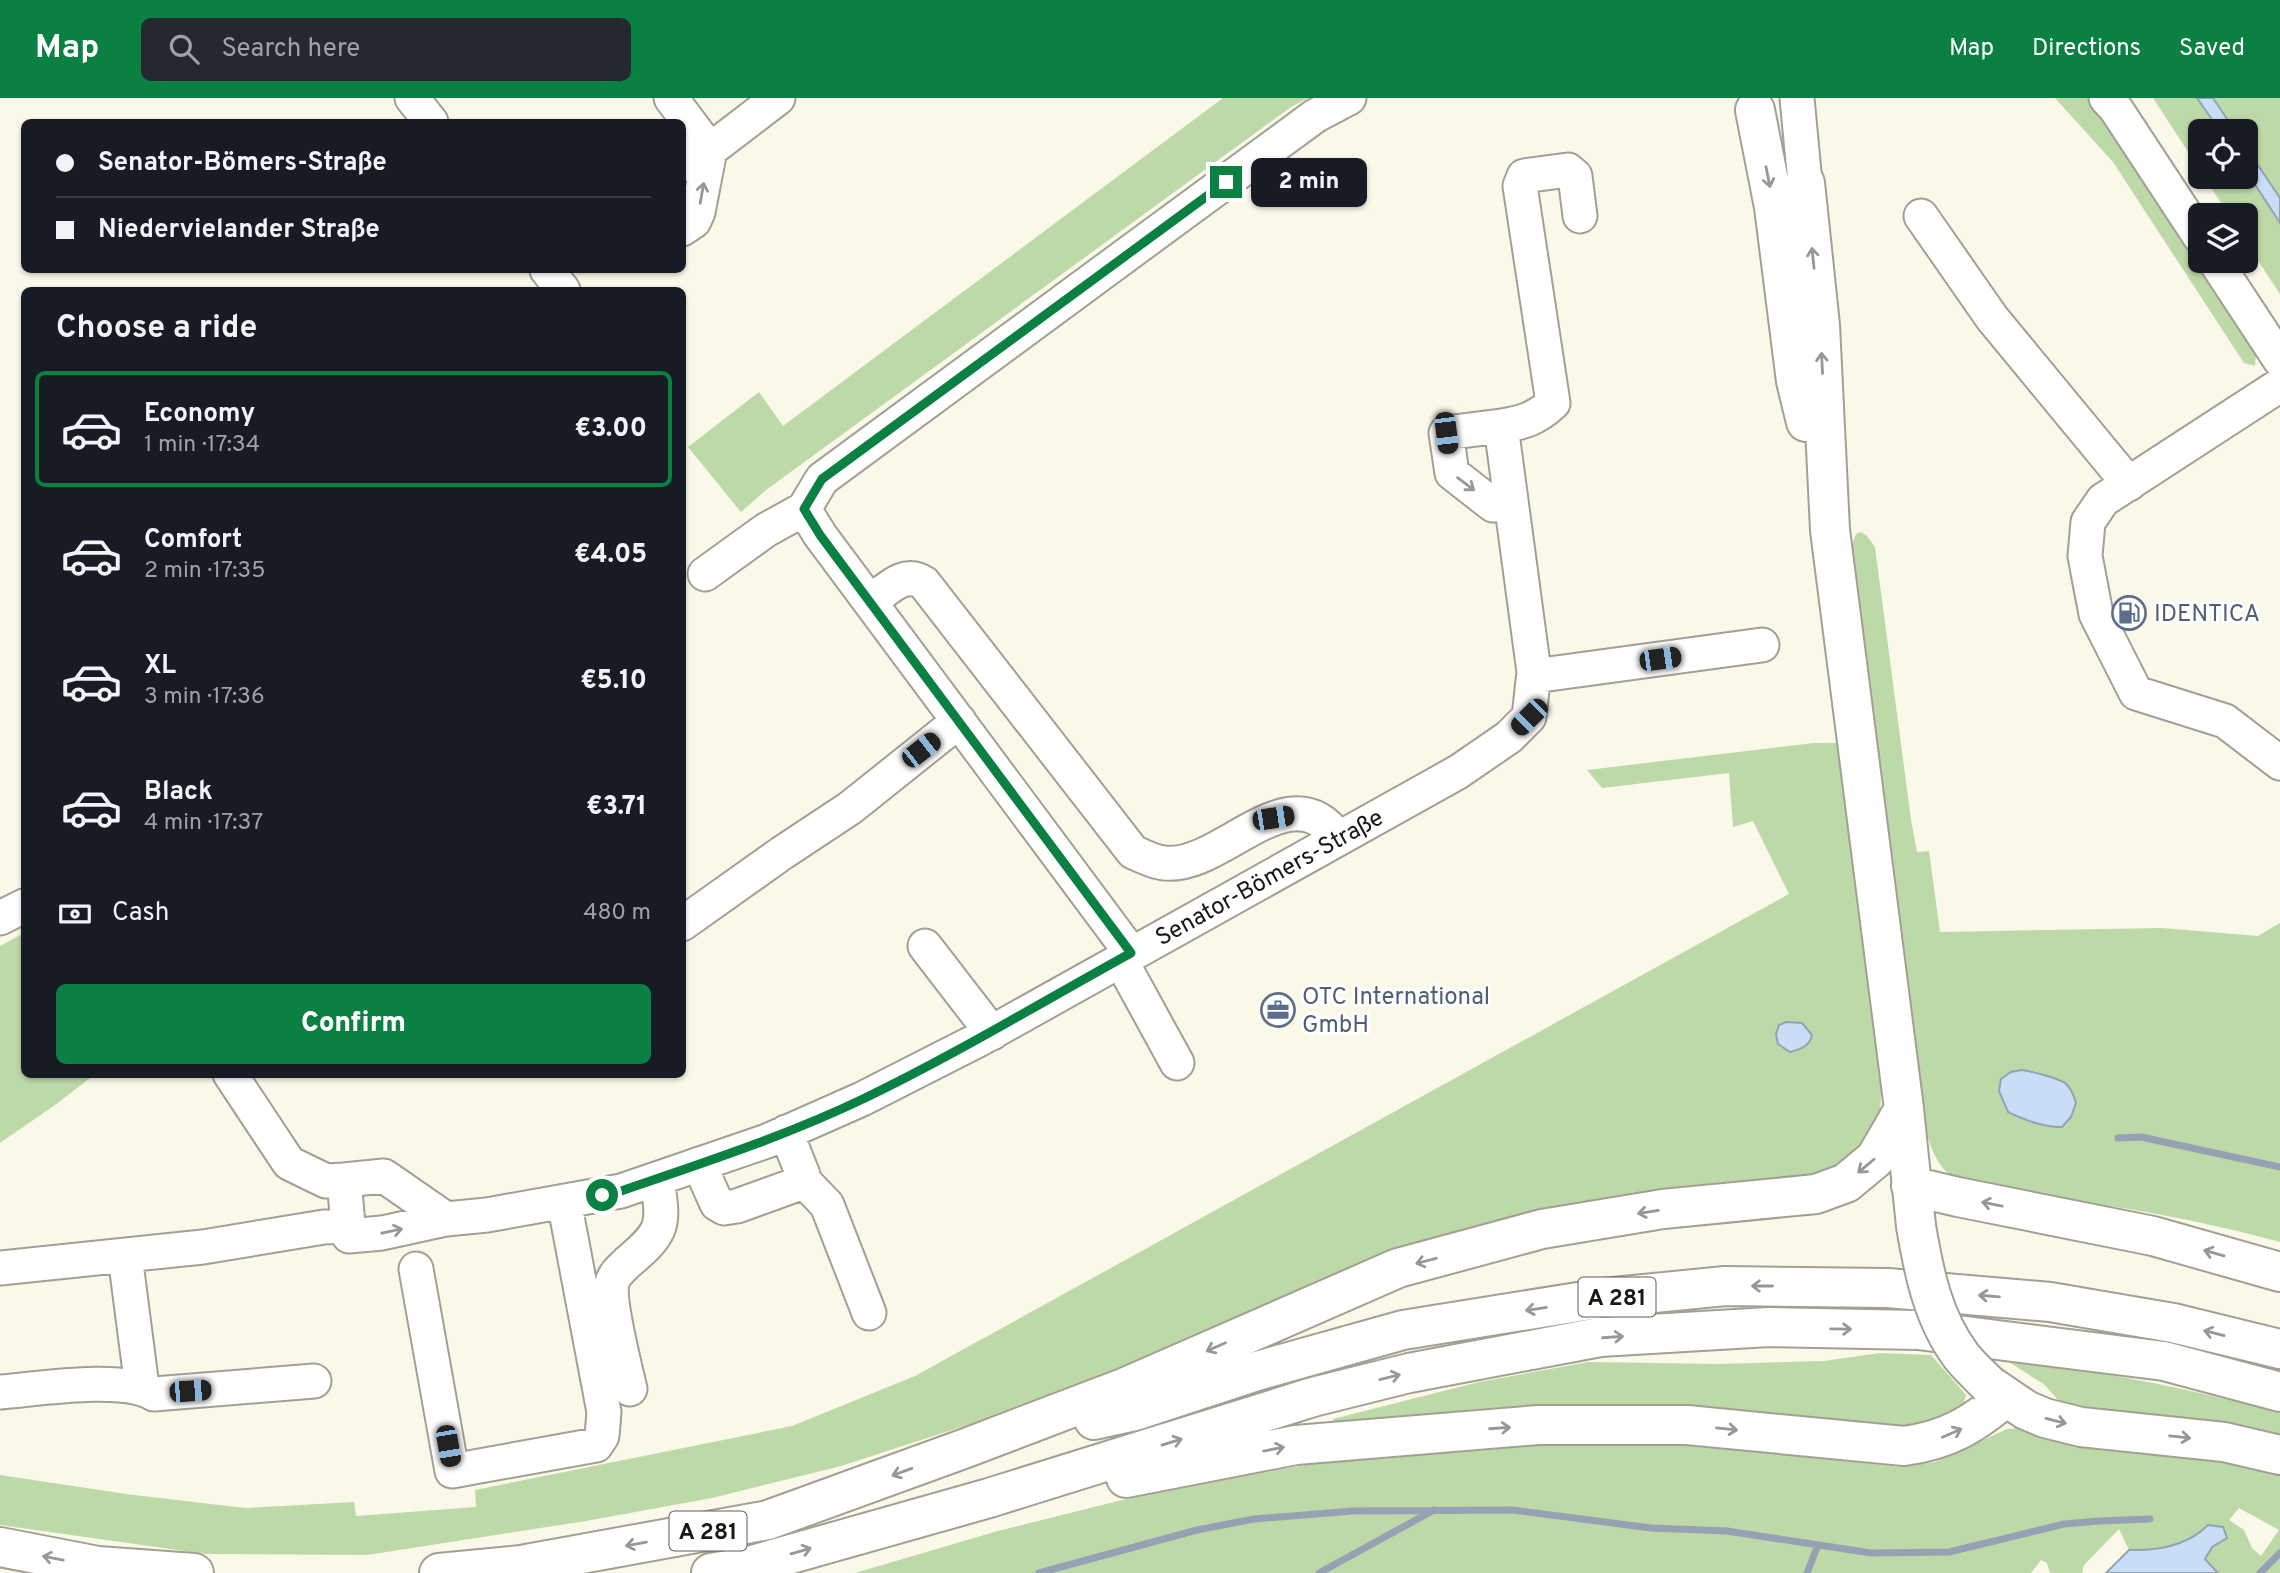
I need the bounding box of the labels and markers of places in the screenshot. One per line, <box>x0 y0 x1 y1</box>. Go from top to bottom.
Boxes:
fuel station icon: IDENTICA <box>2110 594 2148 632</box>
place label: IDENTICA <box>2154 600 2260 630</box>
place label: OTC International GmbH <box>1302 983 1490 1041</box>
office icon: OTC International GmbH <box>1259 991 1297 1029</box>

